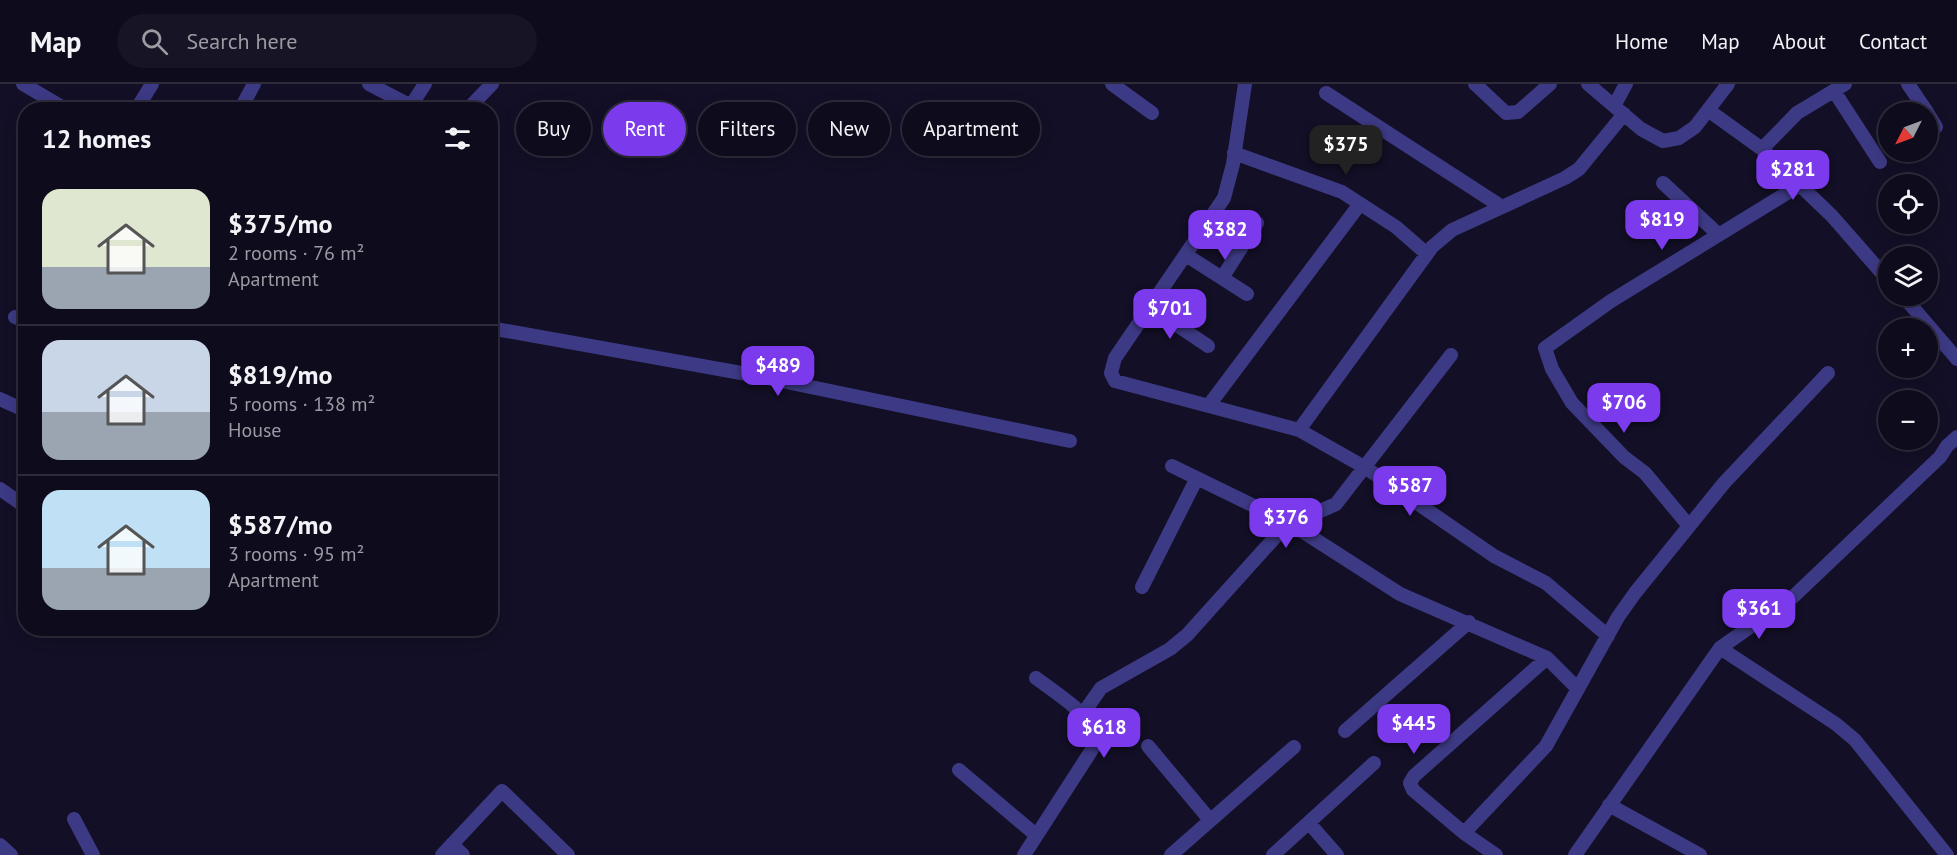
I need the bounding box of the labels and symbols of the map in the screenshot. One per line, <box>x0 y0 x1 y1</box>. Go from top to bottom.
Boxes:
north arrow <box>1878 102 1938 162</box>
pin: $375 <box>1310 125 1382 176</box>
pin: $281 <box>1757 150 1829 201</box>
pin: $819 <box>1626 200 1698 251</box>
pin: $382 <box>1189 210 1261 261</box>
pin: $701 <box>1134 289 1206 340</box>
pin: $489 <box>742 346 814 397</box>
pin: $706 <box>1588 383 1660 434</box>
pin: $587 <box>1374 466 1446 517</box>
pin: $376 <box>1250 498 1322 549</box>
pin: $361 <box>1723 589 1795 640</box>
pin: $445 <box>1378 704 1450 755</box>
pin: $618 <box>1068 708 1140 759</box>

